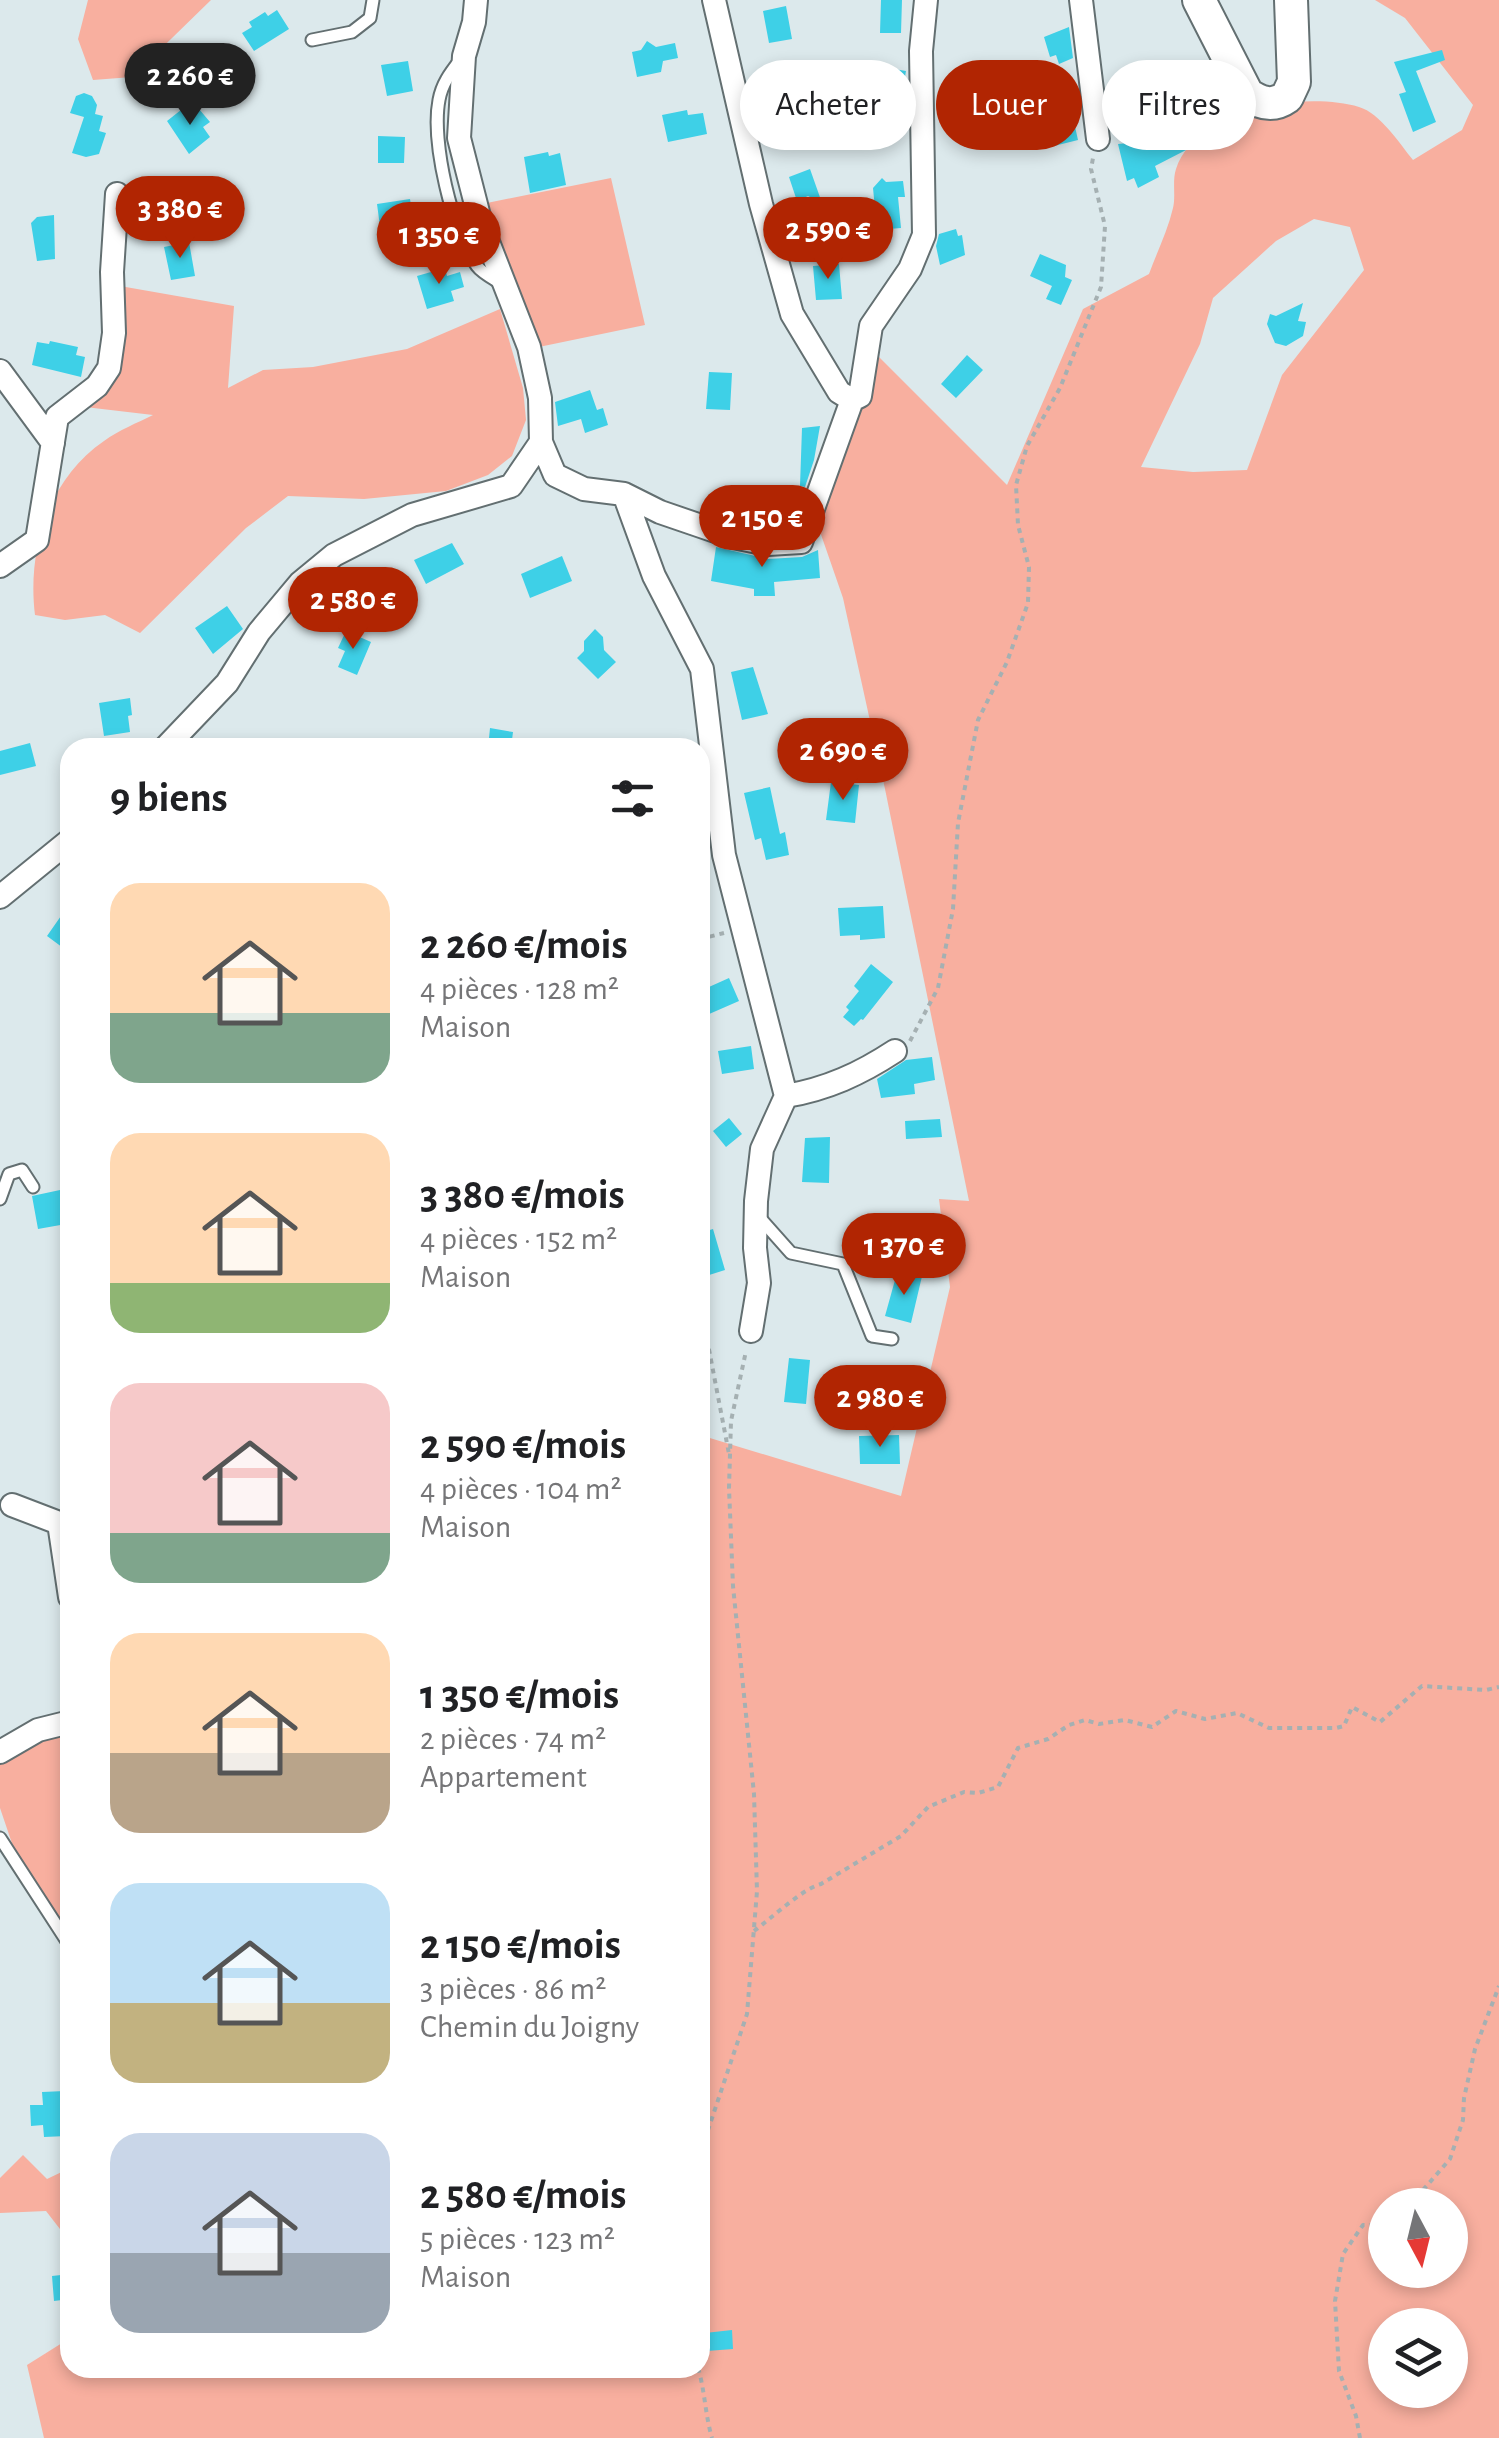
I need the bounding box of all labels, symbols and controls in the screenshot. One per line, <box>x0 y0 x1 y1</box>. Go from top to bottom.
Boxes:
pin: 2 260 € <box>98 43 282 128</box>
text: 2 260 € <box>147 59 233 91</box>
chip: Acheter <box>740 60 916 150</box>
chip: Louer <box>936 60 1082 150</box>
chip: Filtres <box>1102 60 1256 150</box>
pin: 3 380 € <box>88 176 272 261</box>
text: 3 380 € <box>138 192 222 224</box>
pin: 2 590 € <box>736 197 920 282</box>
pin: 1 350 € <box>347 202 531 287</box>
text: 2 590 € <box>785 213 871 245</box>
text: 1 350 € <box>399 218 479 250</box>
pin: 2 150 € <box>670 485 854 570</box>
text: 2 150 € <box>721 501 803 533</box>
pin: 2 580 € <box>261 567 445 652</box>
text: 2 580 € <box>310 583 396 615</box>
pin: 2 690 € <box>751 718 935 803</box>
text: 2 690 € <box>799 734 887 766</box>
icon: filters <box>605 771 660 826</box>
text: 9 biens <box>110 777 228 819</box>
icon: home <box>190 923 310 1043</box>
text: 2 260 €/mois <box>420 924 628 966</box>
text: 4 pièces · 128 m² <box>420 973 619 1005</box>
text: Maison <box>420 1011 511 1043</box>
icon: home <box>190 1173 310 1293</box>
text: 3 380 €/mois <box>420 1174 625 1216</box>
pin: 1 370 € <box>812 1213 996 1298</box>
text: 4 pièces · 152 m² <box>420 1223 617 1255</box>
text: 1 370 € <box>864 1229 944 1261</box>
text: Maison <box>420 1261 511 1293</box>
pin: 2 980 € <box>788 1365 972 1450</box>
text: 2 980 € <box>836 1381 924 1413</box>
icon: home <box>190 1423 310 1543</box>
text: 2 590 €/mois <box>420 1424 626 1466</box>
text: 4 pièces · 104 m² <box>420 1473 622 1505</box>
text: Maison <box>420 1511 511 1543</box>
icon: home <box>190 1673 310 1793</box>
text: 1 350 €/mois <box>420 1674 619 1716</box>
text: 2 pièces · 74 m² <box>420 1723 606 1755</box>
text: Appartement <box>420 1761 587 1793</box>
icon: home <box>190 1923 310 2043</box>
text: 2 150 €/mois <box>420 1924 621 1966</box>
text: 3 pièces · 86 m² <box>420 1973 606 2005</box>
text: Chemin du Joigny <box>420 2011 639 2043</box>
icon: home <box>190 2173 310 2293</box>
text: 2 580 €/mois <box>420 2174 626 2216</box>
north arrow <box>1368 2188 1468 2288</box>
map controls <box>1368 2188 1468 2408</box>
text: 5 pièces · 123 m² <box>420 2223 615 2255</box>
text: Maison <box>420 2261 511 2293</box>
button: layers <box>1368 2308 1468 2408</box>

